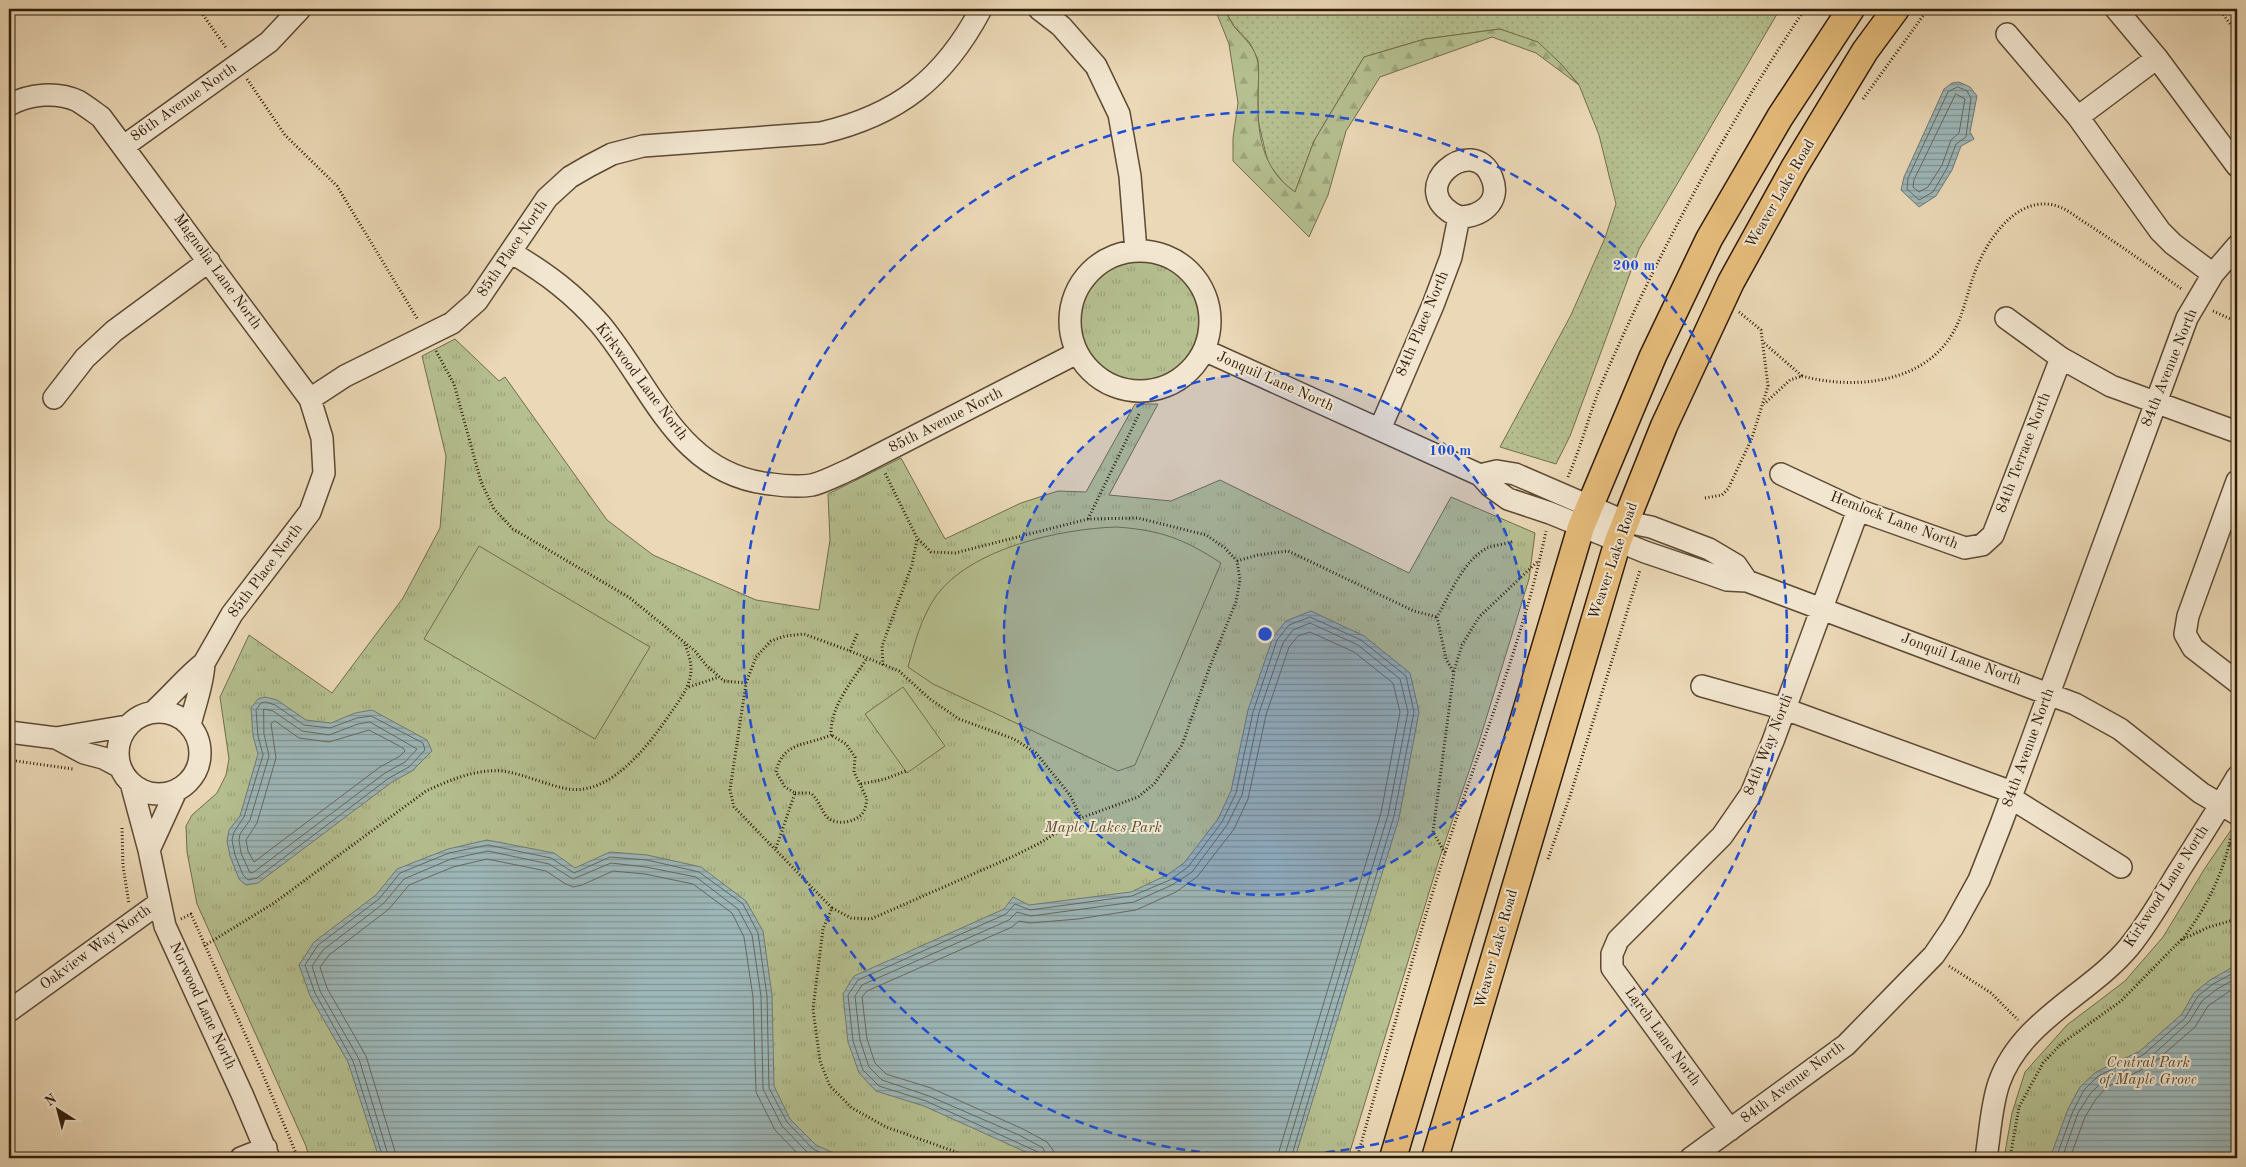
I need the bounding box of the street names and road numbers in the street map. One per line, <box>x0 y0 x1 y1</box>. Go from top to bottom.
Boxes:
street label: 86th Avenue North <box>128 61 240 145</box>
street label: Weaver Lake Road <box>1744 137 1818 251</box>
street label: 85th Place North <box>475 198 551 300</box>
street label: Magnolia Lane North <box>170 212 264 332</box>
street label: 84th Place North <box>1394 269 1452 379</box>
street label: 84th Avenue North <box>2140 307 2200 429</box>
street label: Kirkwood Lane North <box>592 321 690 443</box>
street label: Jonquil Lane North <box>1214 349 1336 415</box>
street label: 85th Avenue North <box>887 386 1005 456</box>
street label: 84th Terrace North <box>1994 391 2054 515</box>
street label: Hemlock Lane North <box>1828 490 1960 552</box>
street label: Weaver Lake Road <box>1587 500 1641 621</box>
street label: 85th Place North <box>226 521 306 621</box>
street label: Jonquil Lane North <box>1899 631 2023 689</box>
street label: 84th Avenue North <box>2001 687 2057 809</box>
street label: 84th Way North <box>1742 692 1796 798</box>
street label: Kirkwood Lane North <box>2122 823 2212 951</box>
street label: Weaver Lake Road <box>1473 888 1521 1010</box>
street label: Oakview Way North <box>38 903 154 993</box>
street label: Norwood Lane North <box>166 940 238 1072</box>
street label: Larch Lane North <box>1621 985 1703 1089</box>
street label: 84th Avenue North <box>1738 1039 1848 1127</box>

